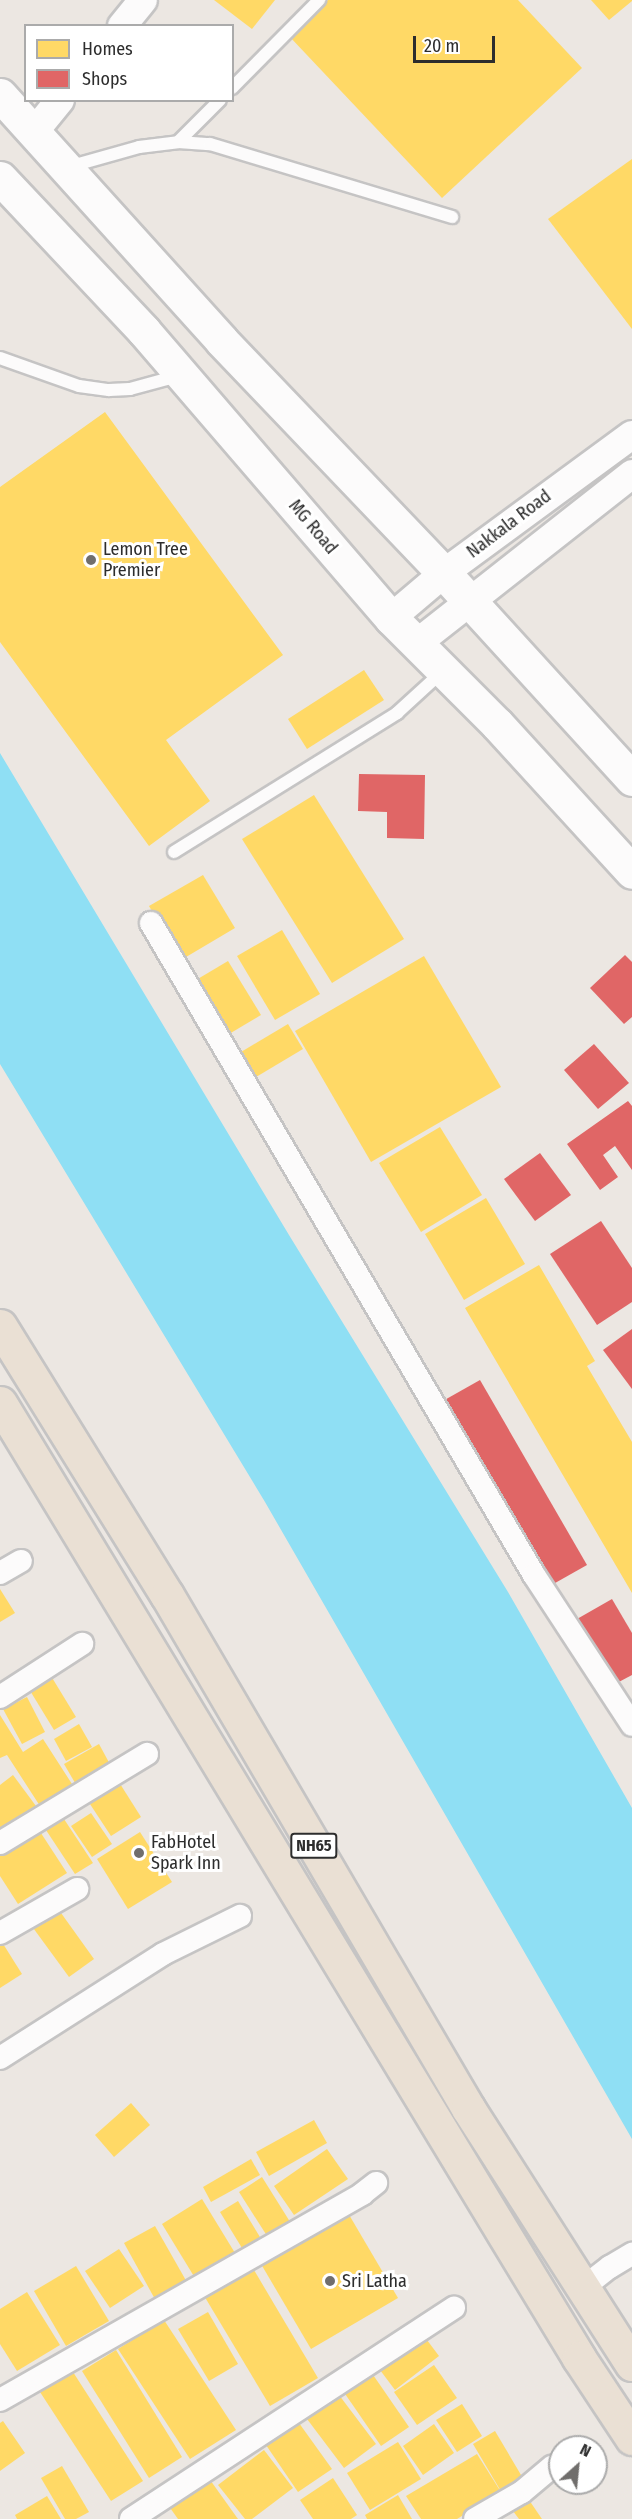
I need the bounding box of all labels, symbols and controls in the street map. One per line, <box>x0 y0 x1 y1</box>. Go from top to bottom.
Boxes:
legend <box>24 24 234 102</box>
scale bar <box>416 24 498 62</box>
text: 20 m <box>424 35 459 57</box>
text: Homes <box>82 38 133 60</box>
text: Shops <box>82 68 127 90</box>
street label: Nakkala Road <box>463 485 555 563</box>
street label: MG Road <box>284 495 342 559</box>
place label: Lemon Tree Premier <box>103 539 188 582</box>
marker: Lemon Tree Premier <box>84 553 98 567</box>
place label: FabHotel Spark Inn <box>151 1832 221 1874</box>
road number: NH65 <box>290 1833 338 1859</box>
marker: FabHotel Spark Inn <box>132 1846 146 1860</box>
place label: Sri Latha <box>342 2270 407 2292</box>
marker: Sri Latha <box>323 2274 337 2288</box>
north arrow <box>548 2435 608 2495</box>
text: N <box>577 2440 594 2461</box>

